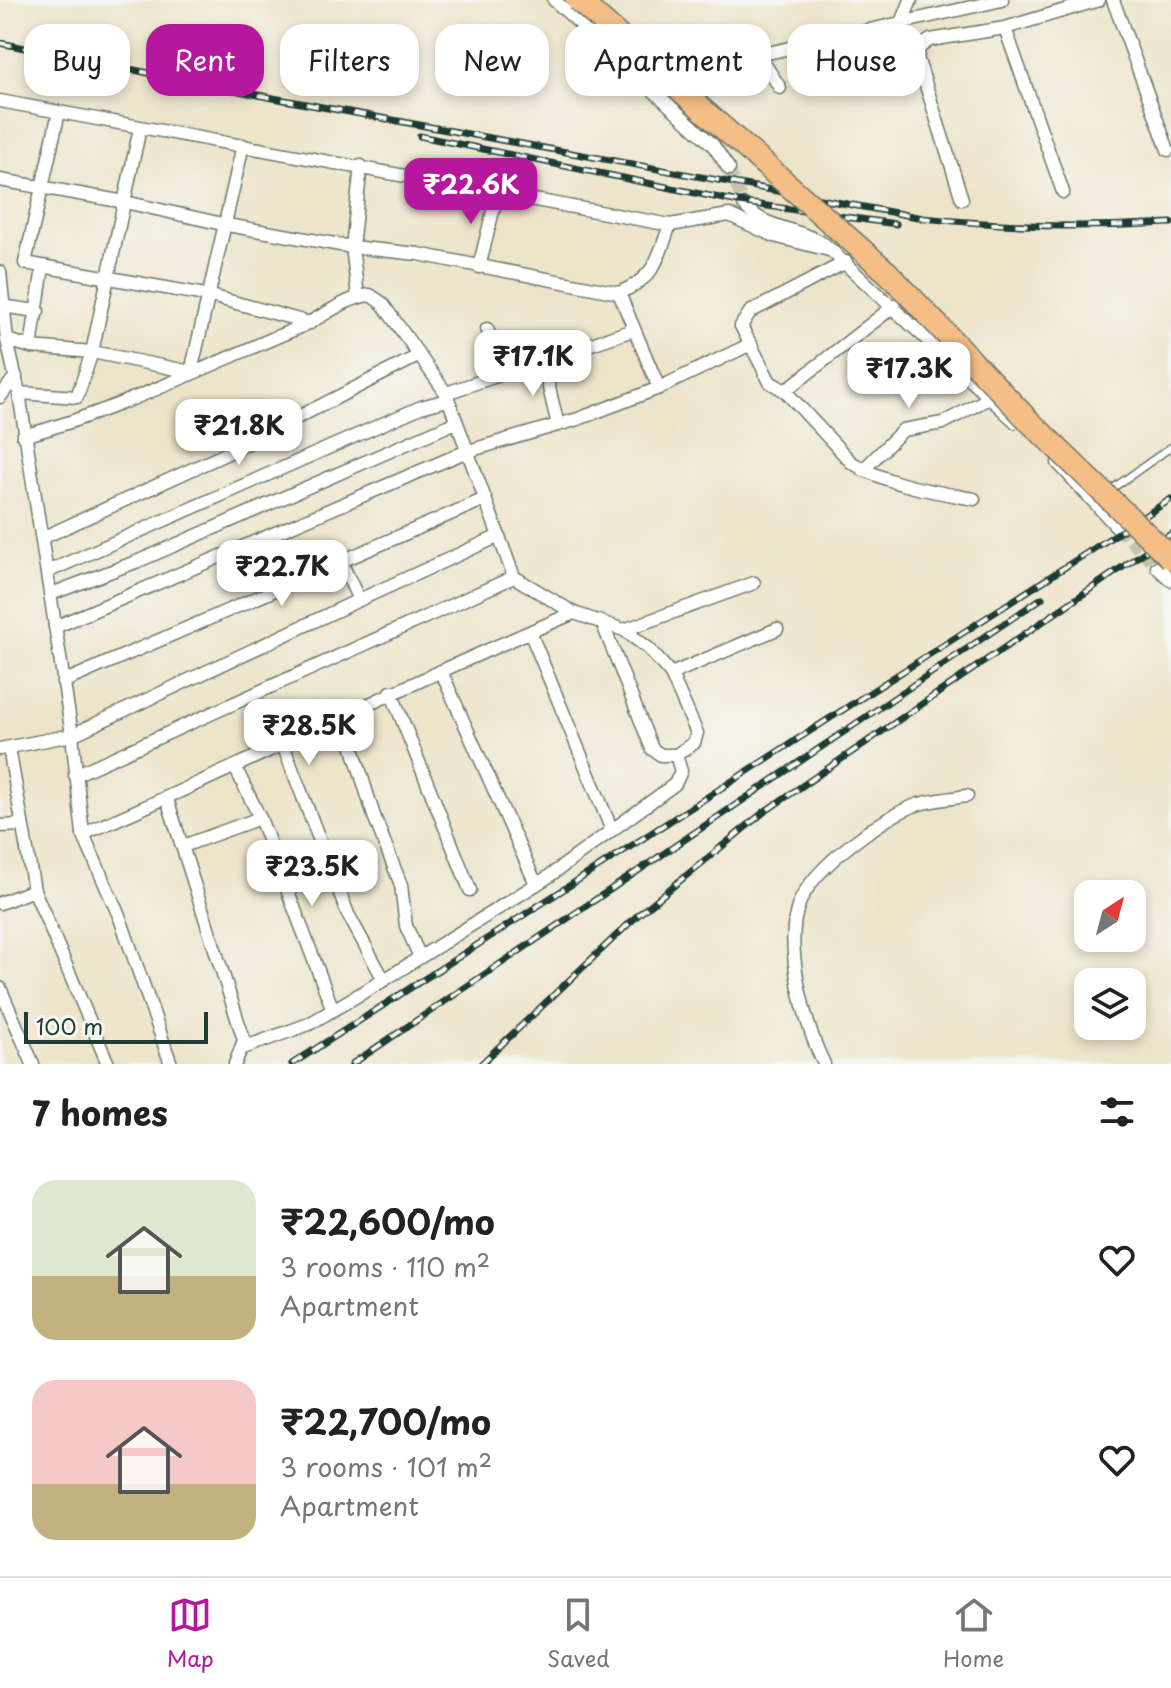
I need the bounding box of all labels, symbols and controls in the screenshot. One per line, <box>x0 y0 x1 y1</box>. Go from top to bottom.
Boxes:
chip: Buy <box>24 24 130 96</box>
chip: Rent <box>146 24 264 96</box>
chip: Filters <box>280 24 419 96</box>
chip: New <box>435 24 549 96</box>
chip: Apartment <box>565 24 771 96</box>
chip: House <box>787 24 925 96</box>
pin: ₹22.6K <box>406 158 536 226</box>
text: ₹22.6K <box>422 164 520 203</box>
pin: ₹17.1K <box>468 330 598 398</box>
text: ₹17.1K <box>492 336 574 375</box>
pin: ₹17.3K <box>844 342 974 410</box>
text: ₹17.3K <box>865 348 953 387</box>
pin: ₹21.8K <box>174 399 304 467</box>
text: ₹21.8K <box>193 405 285 444</box>
pin: ₹22.7K <box>217 540 347 608</box>
text: ₹22.7K <box>235 546 329 585</box>
pin: ₹28.5K <box>244 699 374 767</box>
text: ₹28.5K <box>262 705 356 744</box>
pin: ₹23.5K <box>247 840 377 908</box>
text: ₹23.5K <box>265 846 359 885</box>
north arrow <box>1074 880 1146 952</box>
map controls <box>1074 880 1146 1040</box>
button: layers <box>1074 968 1146 1040</box>
scale bar <box>24 1008 208 1044</box>
text: 100 m <box>36 1009 103 1042</box>
text: 7 homes <box>32 1086 168 1138</box>
icon: filters <box>1095 1090 1139 1134</box>
text: ₹22,600/mo <box>280 1195 495 1247</box>
icon: home <box>96 1212 192 1308</box>
icon: heart <box>1095 1238 1139 1282</box>
text: 3 rooms · 110 m² <box>280 1247 490 1286</box>
text: Apartment <box>280 1286 419 1325</box>
text: ₹22,700/mo <box>280 1395 491 1447</box>
icon: home <box>96 1412 192 1508</box>
icon: heart <box>1095 1438 1139 1482</box>
text: 3 rooms · 101 m² <box>280 1447 492 1486</box>
text: Apartment <box>280 1486 419 1525</box>
tab: Map <box>167 1593 214 1674</box>
tab: Saved <box>547 1593 610 1674</box>
tab: Home <box>943 1593 1004 1674</box>

